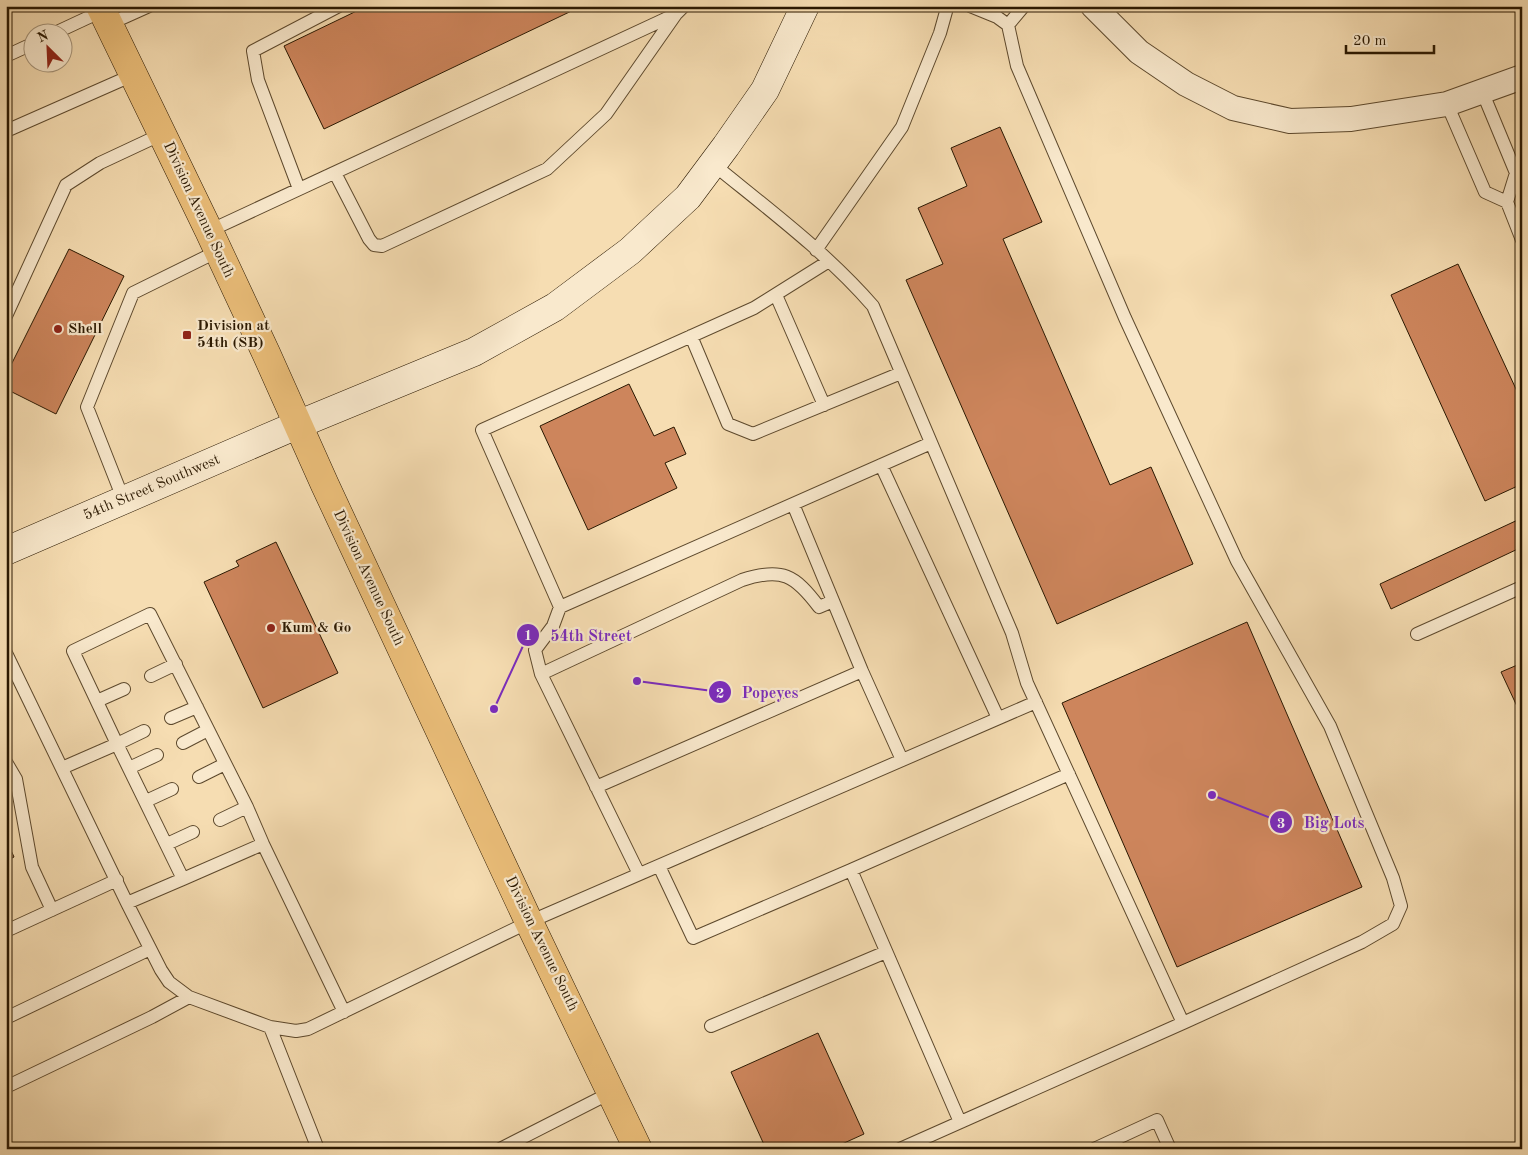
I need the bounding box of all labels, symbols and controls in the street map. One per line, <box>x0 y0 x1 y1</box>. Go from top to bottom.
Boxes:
north arrow <box>22 22 72 72</box>
scale bar <box>1346 22 1433 54</box>
text: N <box>35 28 51 46</box>
text: 20 m <box>1353 34 1387 49</box>
street label: Division Avenue South <box>160 140 236 280</box>
place label: Division at 54th (SB) <box>197 319 270 351</box>
place label: Shell <box>68 322 102 337</box>
marker: Shell <box>52 323 64 335</box>
marker: Division at 54th (SB) <box>181 329 193 341</box>
street label: 54th Street Southwest <box>82 452 222 524</box>
street label: Division Avenue South <box>330 508 406 648</box>
callout: 54th Street <box>515 620 641 651</box>
place label: Kum & Go <box>281 621 351 636</box>
marker: Kum & Go <box>265 622 277 634</box>
text: 1 <box>524 629 532 644</box>
text: 54th Street <box>550 629 632 645</box>
callout: Popeyes <box>707 677 809 708</box>
text: Popeyes <box>742 686 798 702</box>
text: 2 <box>716 687 724 702</box>
callout: Big Lots <box>1268 807 1374 838</box>
text: Big Lots <box>1304 816 1365 832</box>
text: 3 <box>1277 817 1285 832</box>
street label: Division Avenue South <box>502 874 580 1014</box>

